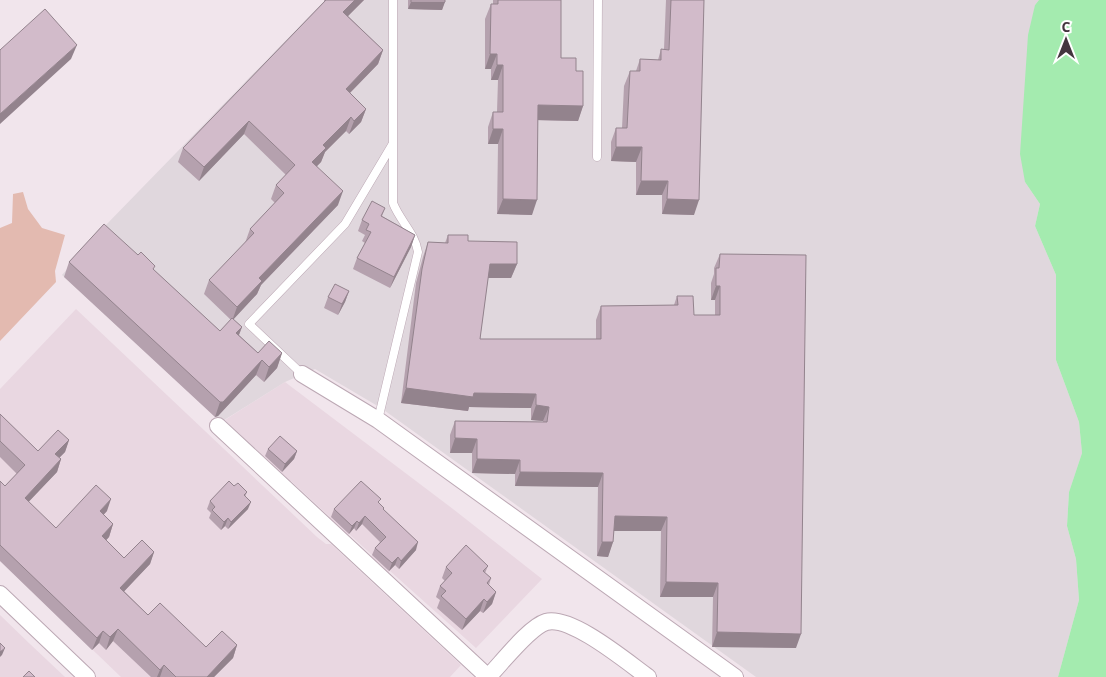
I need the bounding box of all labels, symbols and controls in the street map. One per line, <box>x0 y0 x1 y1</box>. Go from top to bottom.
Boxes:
north arrow <box>1041 15 1091 65</box>
text: С <box>1062 17 1071 36</box>

